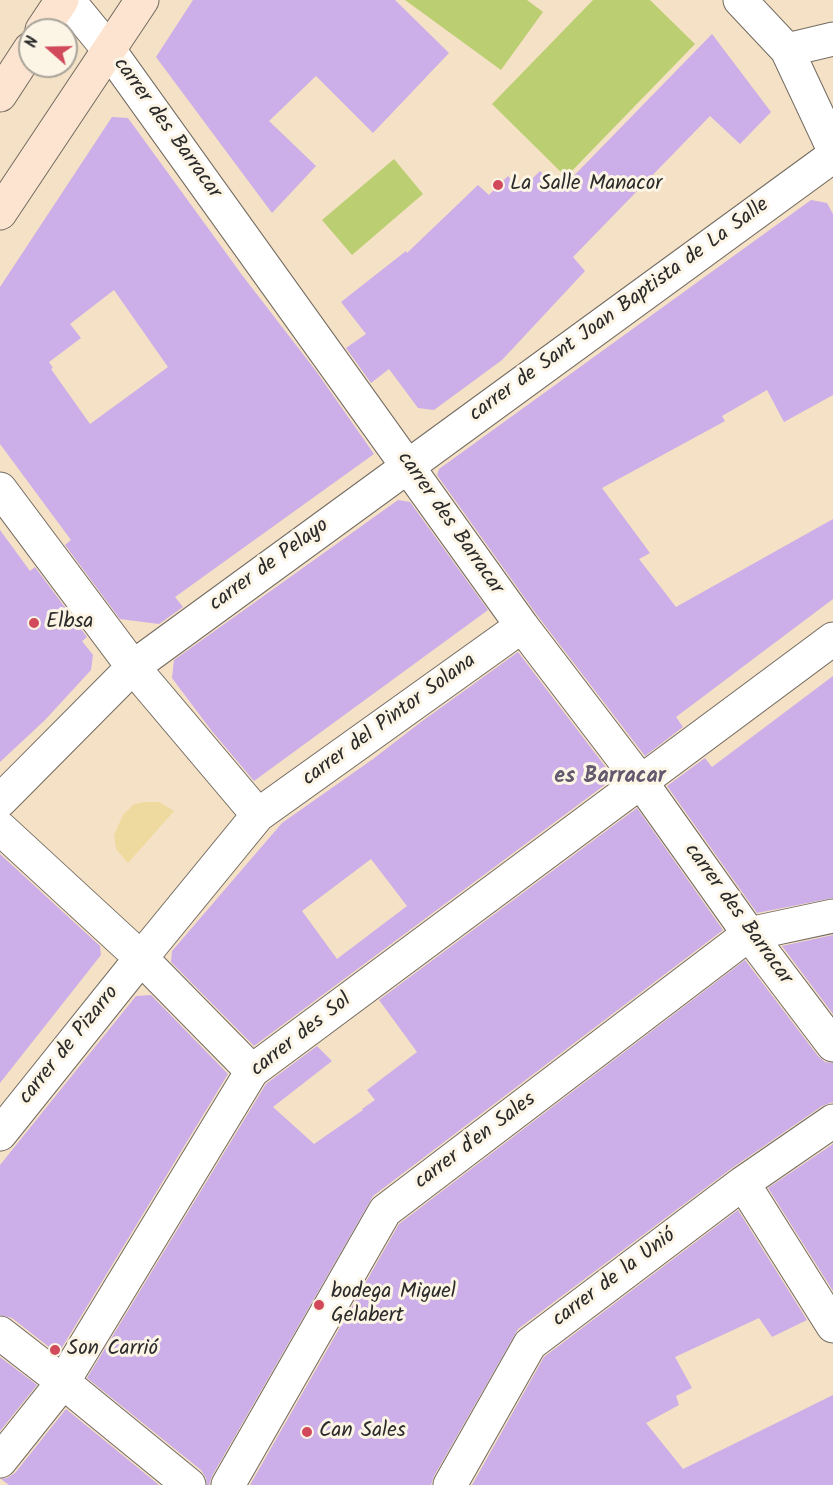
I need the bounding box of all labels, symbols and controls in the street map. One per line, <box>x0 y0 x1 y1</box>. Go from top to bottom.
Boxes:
north arrow <box>18 18 78 78</box>
text: N <box>19 33 46 51</box>
street label: carrer des Barracar <box>106 54 226 204</box>
place label: La Salle Manacor <box>510 172 662 198</box>
marker: La Salle Manacor <box>491 178 505 192</box>
street label: carrer de Sant Joan Baptista de La Salle <box>465 194 775 428</box>
street label: carrer des Barracar <box>390 448 508 600</box>
street label: carrer de Pelayo <box>205 514 335 618</box>
place label: Elbsa <box>46 610 93 636</box>
marker: Elbsa <box>27 616 41 630</box>
street label: carrer del Pintor Solana <box>298 649 482 793</box>
district label: es Barracar <box>554 765 666 791</box>
street label: carrer des Barracar <box>677 840 797 990</box>
street label: carrer de Pizarro <box>15 982 125 1110</box>
street label: carrer des Sol <box>247 989 357 1083</box>
street label: carrer d'en Sales <box>410 1088 542 1196</box>
street label: carrer de la Unió <box>548 1224 682 1334</box>
place label: bodega Miguel Gelabert <box>331 1280 456 1330</box>
marker: bodega Miguel Gelabert <box>312 1298 326 1312</box>
place label: Son Carrió <box>67 1337 158 1363</box>
marker: Son Carrió <box>48 1343 62 1357</box>
place label: Can Sales <box>319 1419 406 1445</box>
marker: Can Sales <box>300 1425 314 1439</box>

